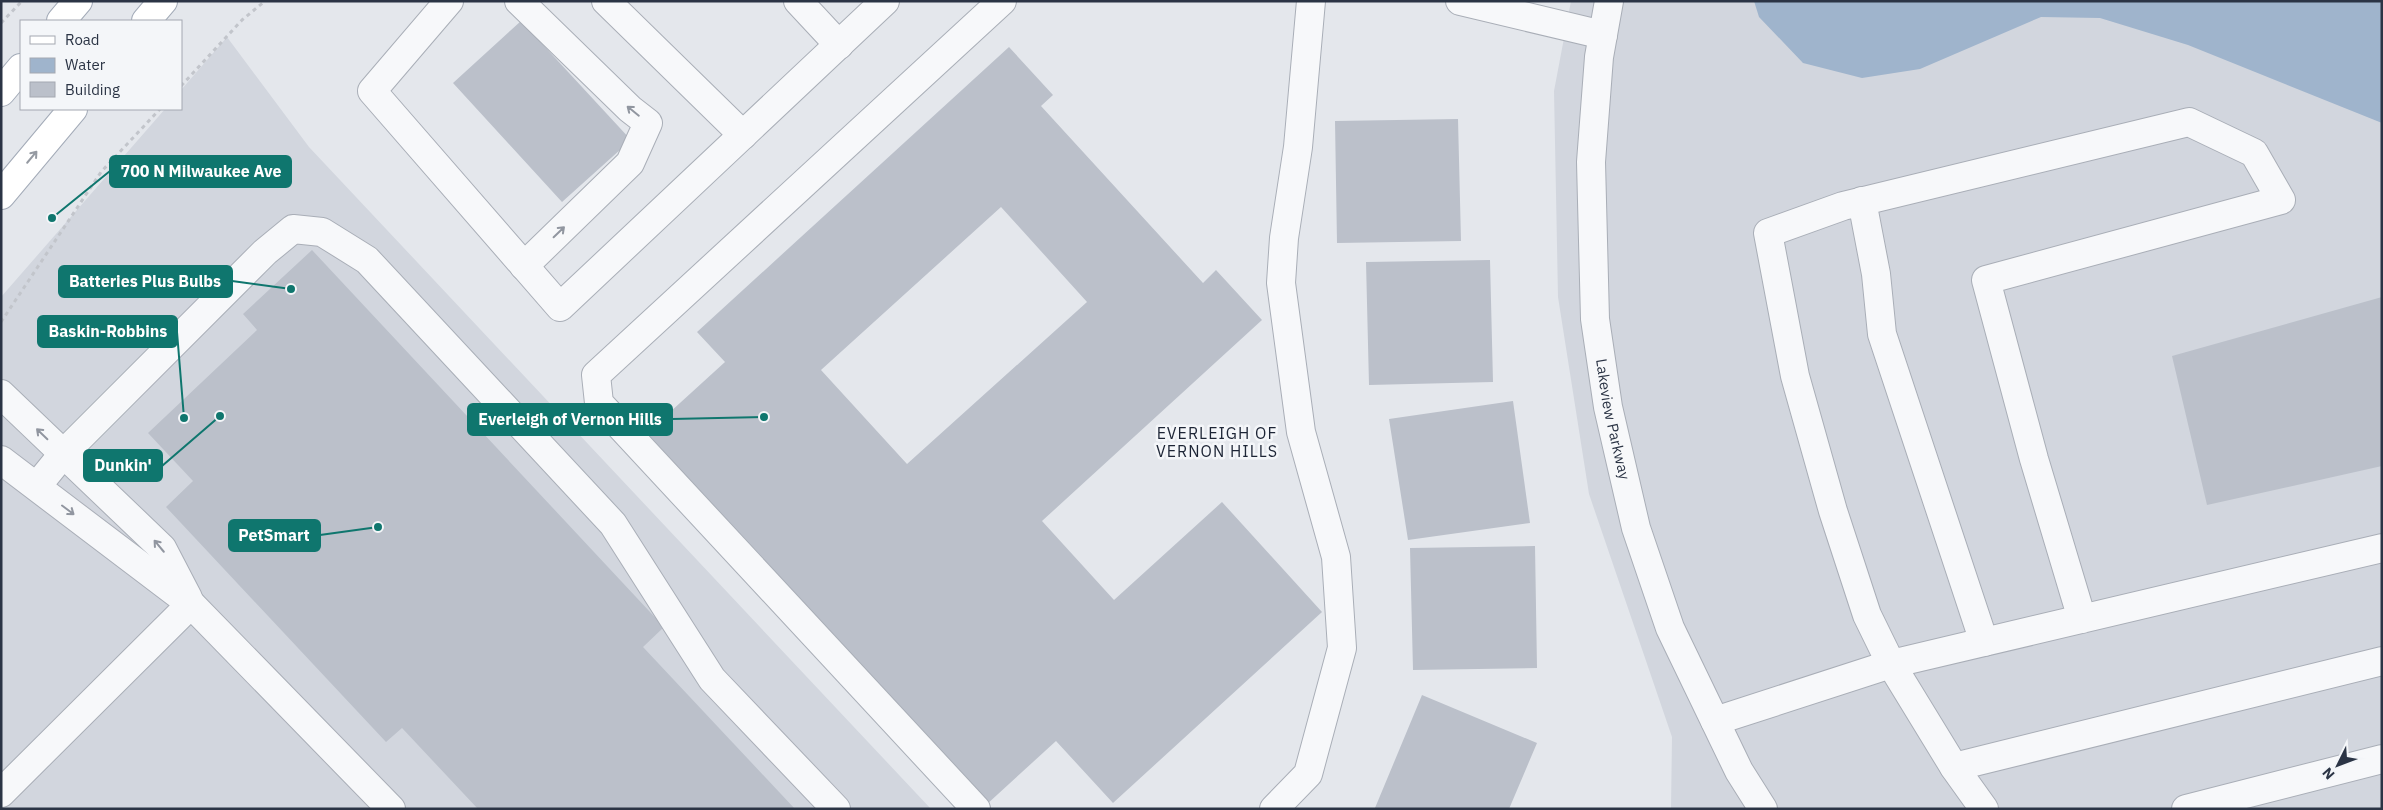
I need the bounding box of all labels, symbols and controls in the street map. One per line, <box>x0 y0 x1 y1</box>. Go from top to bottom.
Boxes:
legend <box>20 20 182 110</box>
text: Road <box>65 30 100 49</box>
text: Water <box>65 55 106 74</box>
text: Building <box>65 80 120 99</box>
one-way arrow <box>627 106 640 117</box>
one-way arrow <box>27 151 38 164</box>
callout: 700 N Milwaukee Ave <box>110 156 291 187</box>
text: 700 N Milwaukee Ave <box>121 161 281 181</box>
one-way arrow <box>552 226 565 238</box>
callout: Batteries Plus Bulbs <box>59 266 232 297</box>
text: Batteries Plus Bulbs <box>69 271 221 291</box>
callout: Baskin-Robbins <box>38 316 177 347</box>
text: Baskin-Robbins <box>49 321 167 341</box>
street label: Lakeview Parkway <box>1592 357 1635 482</box>
callout: Everleigh of Vernon Hills <box>468 404 672 435</box>
text: Everleigh of Vernon Hills <box>478 409 662 429</box>
district label: EVERLEIGH OF VERNON HILLS <box>1156 423 1278 461</box>
one-way arrow <box>36 428 49 440</box>
callout: Dunkin' <box>84 450 162 481</box>
text: Dunkin' <box>94 455 152 475</box>
one-way arrow <box>61 505 75 515</box>
callout: PetSmart <box>229 520 320 551</box>
text: PetSmart <box>238 525 310 545</box>
one-way arrow <box>154 540 165 553</box>
north arrow <box>2313 740 2363 790</box>
text: N <box>2318 764 2338 783</box>

